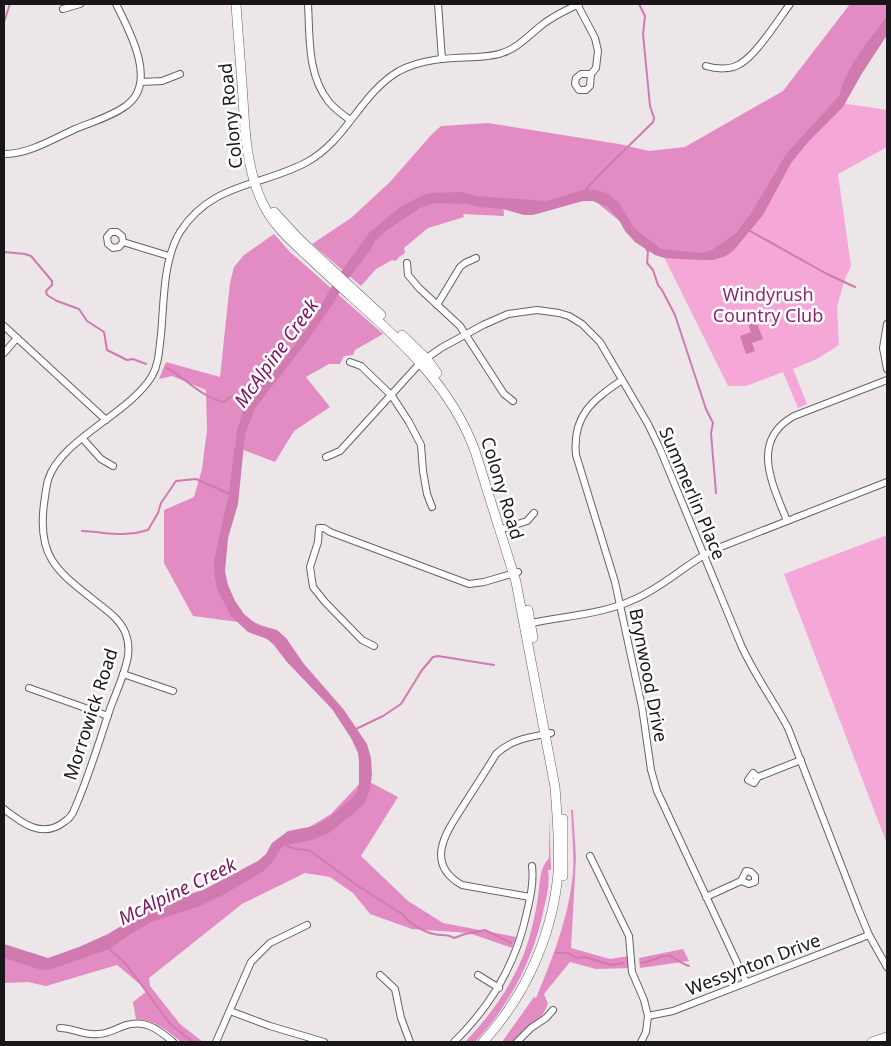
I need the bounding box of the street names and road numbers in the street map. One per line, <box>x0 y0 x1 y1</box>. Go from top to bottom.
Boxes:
street label: Colony Road <box>213 62 247 170</box>
street label: Summerlin Place <box>654 423 732 563</box>
street label: Colony Road <box>476 434 530 542</box>
street label: Brynwood Drive <box>624 606 674 744</box>
street label: Morrowick Road <box>57 645 123 783</box>
street label: Wessynton Drive <box>683 927 823 1001</box>

